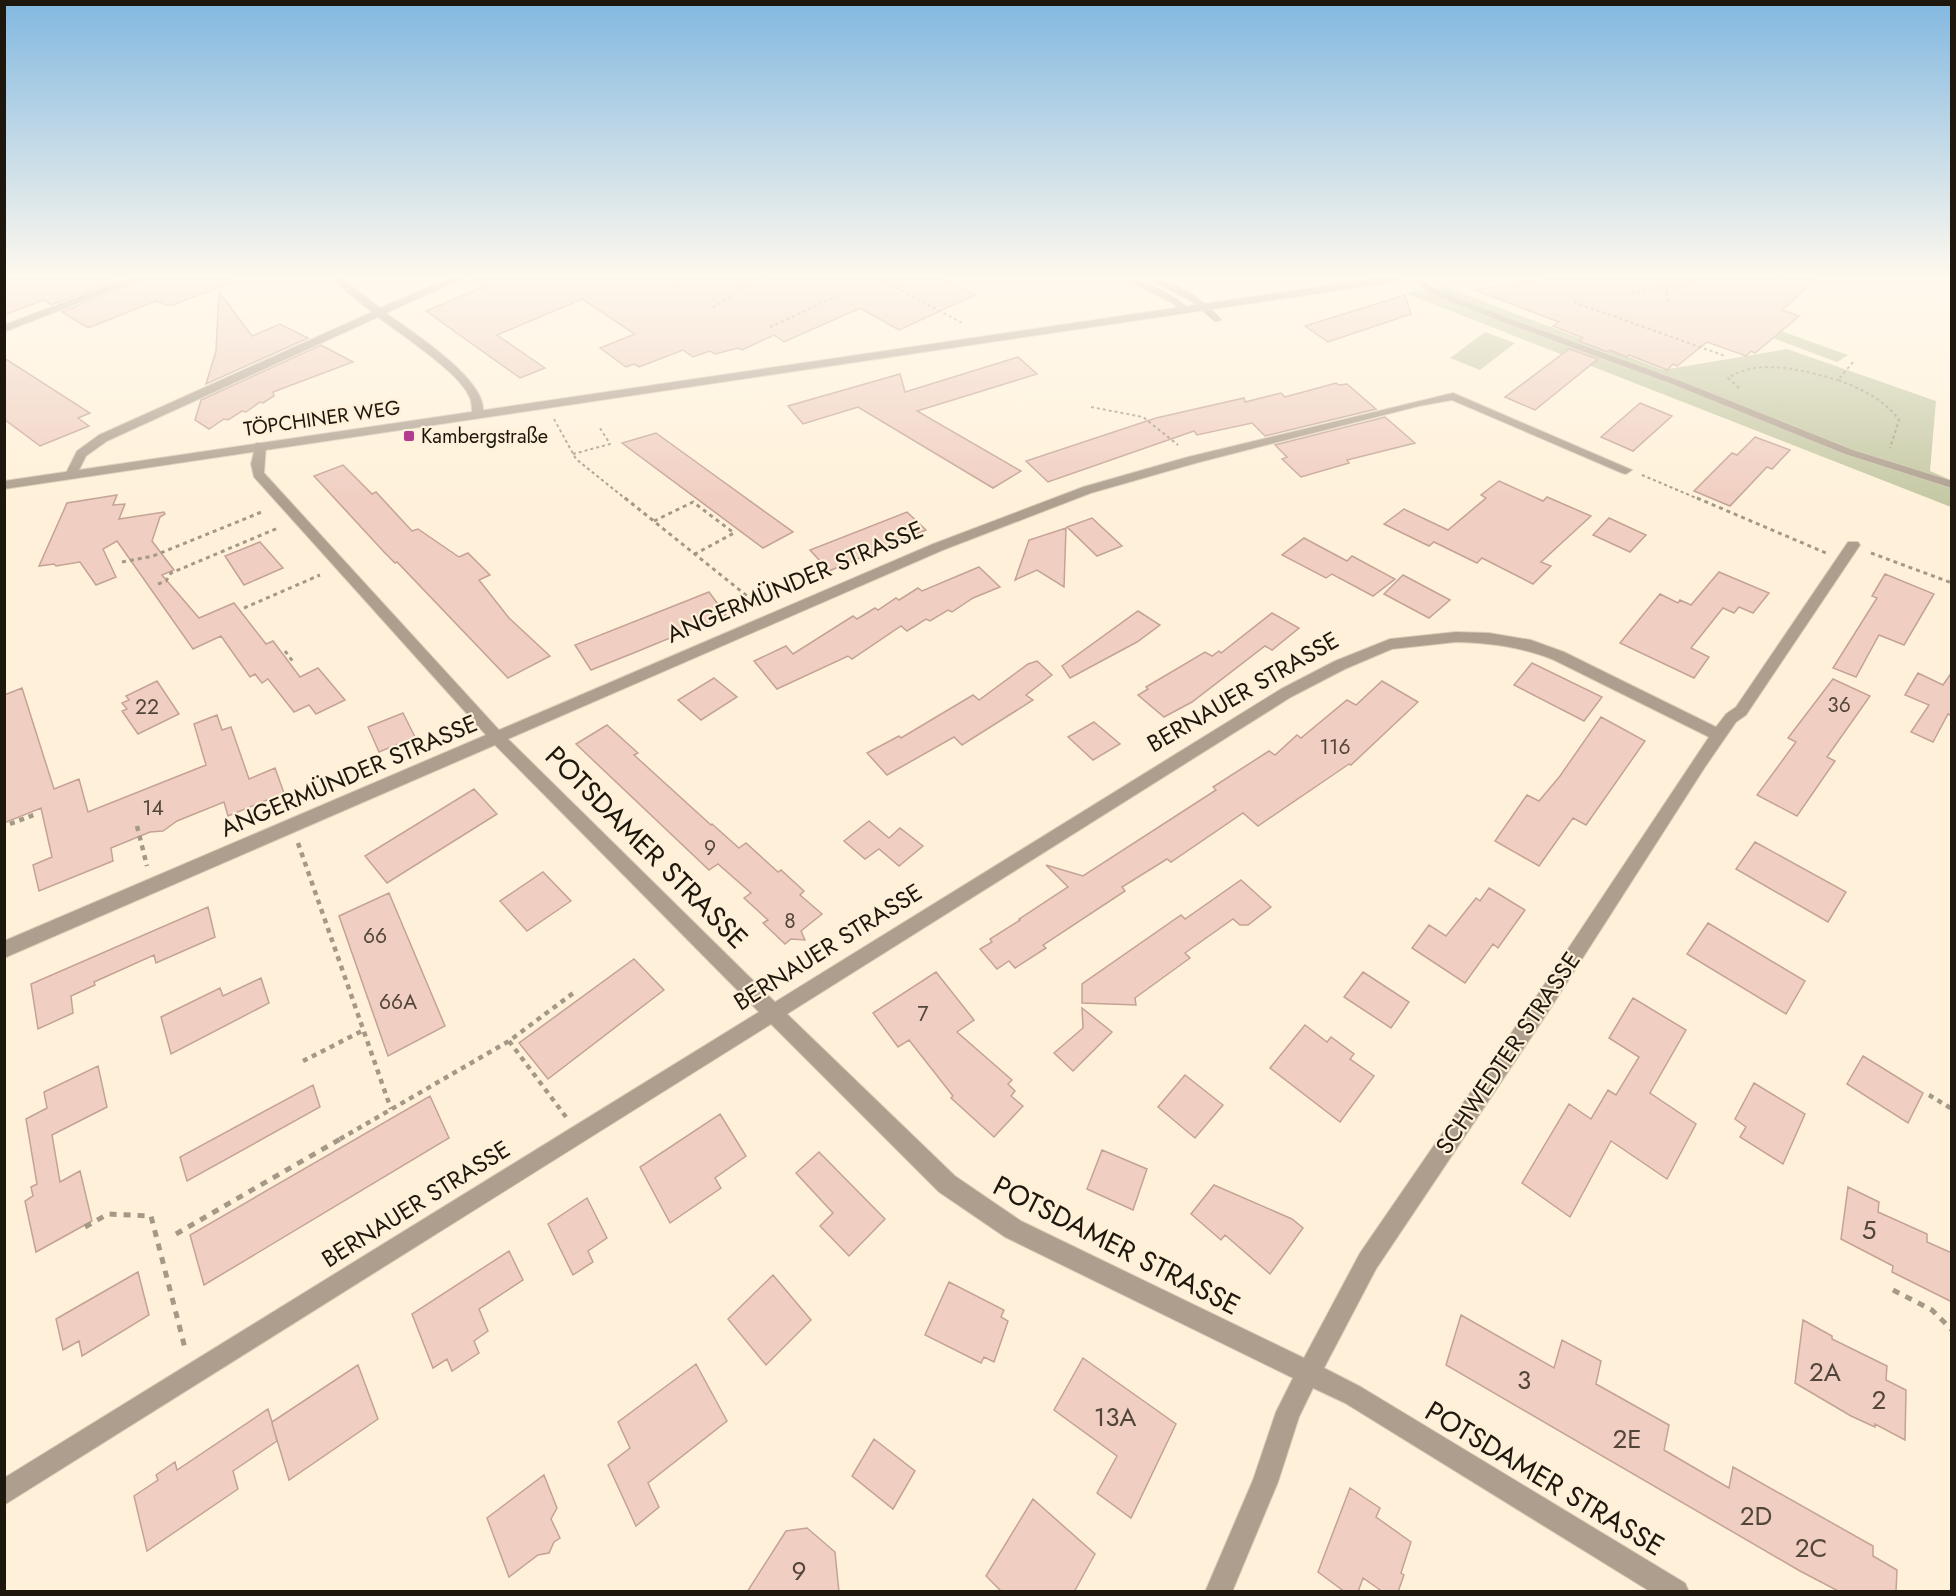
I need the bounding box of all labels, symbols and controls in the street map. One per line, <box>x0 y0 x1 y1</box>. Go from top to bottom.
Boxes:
street label: TÖPCHINER WEG <box>242 393 402 444</box>
place label: Kambergstraße <box>421 422 548 451</box>
marker: Kambergstraße <box>402 429 416 443</box>
street label: ANGERMÜNDER STRASSE <box>661 512 929 652</box>
street label: BERNAUER STRASSE <box>1140 622 1345 761</box>
house number: 36 <box>1827 690 1851 720</box>
house number: 22 <box>135 692 159 722</box>
street label: ANGERMÜNDER STRASSE <box>215 706 483 846</box>
house number: 116 <box>1320 732 1351 762</box>
street label: POTSDAMER STRASSE <box>536 737 757 958</box>
house number: 14 <box>142 793 164 823</box>
house number: 9 <box>704 833 716 863</box>
street label: BERNAUER STRASSE <box>727 874 929 1019</box>
house number: 8 <box>784 906 796 936</box>
house number: 66 <box>363 921 387 951</box>
street label: SCHWEDTER STRASSE <box>1427 945 1588 1161</box>
house number: 66A <box>379 987 417 1017</box>
house number: 7 <box>917 999 929 1029</box>
street label: BERNAUER STRASSE <box>315 1131 517 1276</box>
street label: POTSDAMER STRASSE <box>986 1165 1247 1326</box>
house number: 5 <box>1862 1211 1876 1249</box>
house number: 2A <box>1809 1353 1842 1391</box>
house number: 3 <box>1517 1361 1531 1399</box>
house number: 2 <box>1872 1381 1886 1419</box>
street label: POTSDAMER STRASSE <box>1417 1391 1672 1566</box>
house number: 13A <box>1094 1398 1137 1436</box>
house number: 2E <box>1612 1420 1642 1458</box>
house number: 2D <box>1740 1497 1772 1535</box>
house number: 2C <box>1795 1529 1827 1567</box>
house number: 9 <box>792 1552 806 1590</box>

